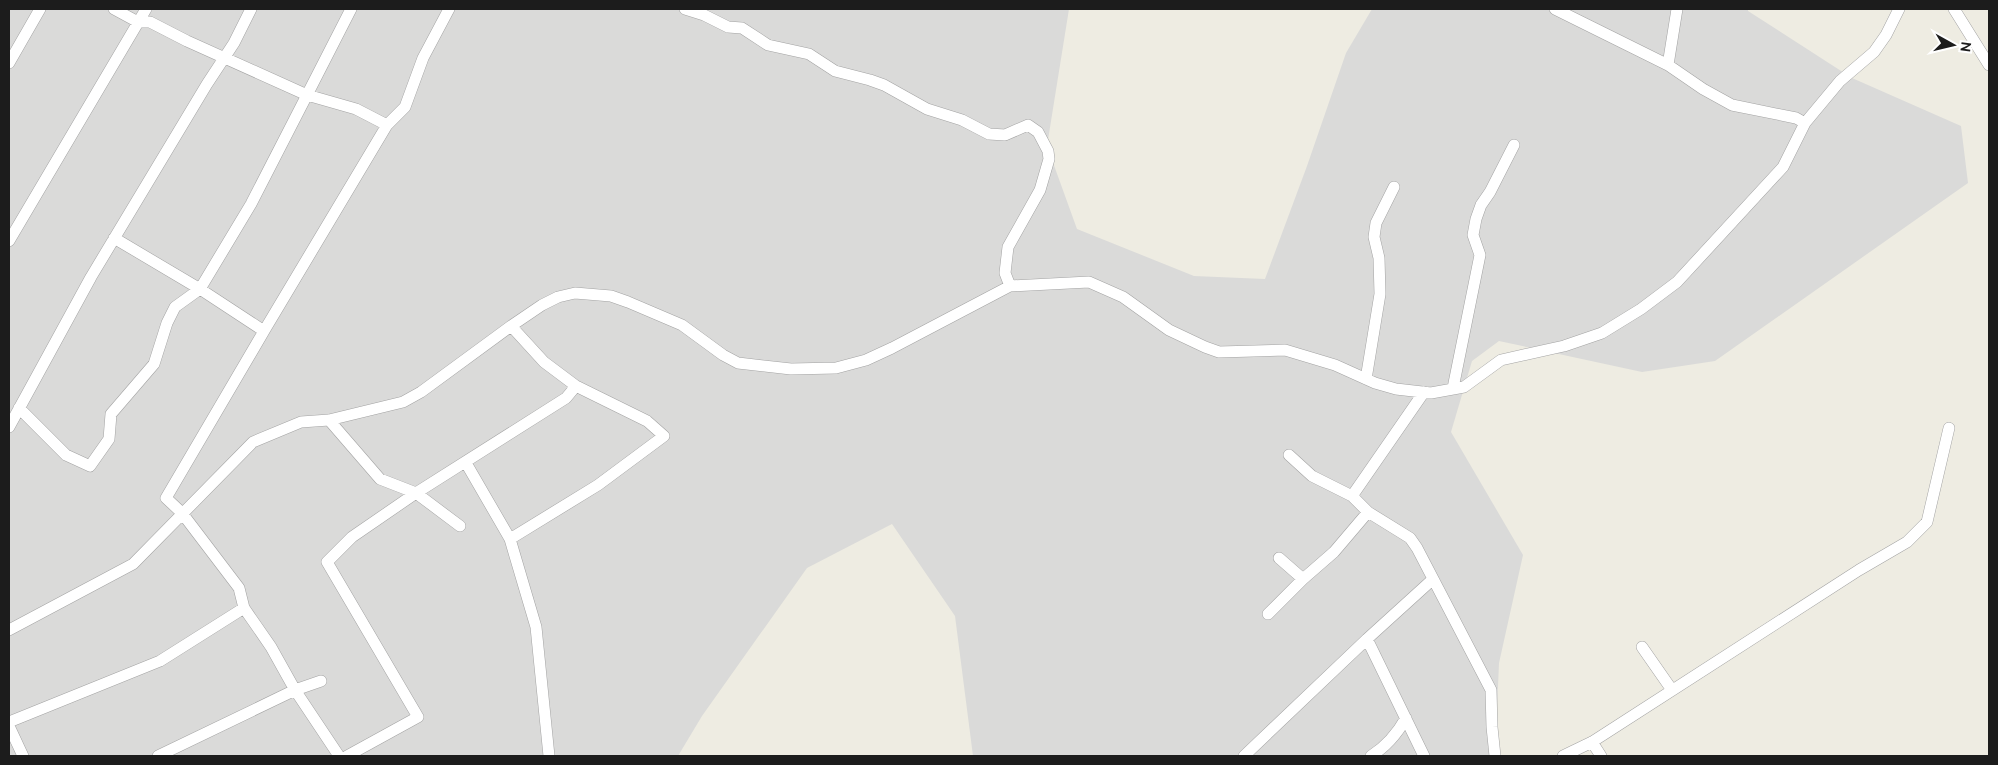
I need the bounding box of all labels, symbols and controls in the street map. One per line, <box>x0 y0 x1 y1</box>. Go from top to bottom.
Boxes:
north arrow <box>1928 20 1978 70</box>
text: N <box>1957 41 1975 53</box>

